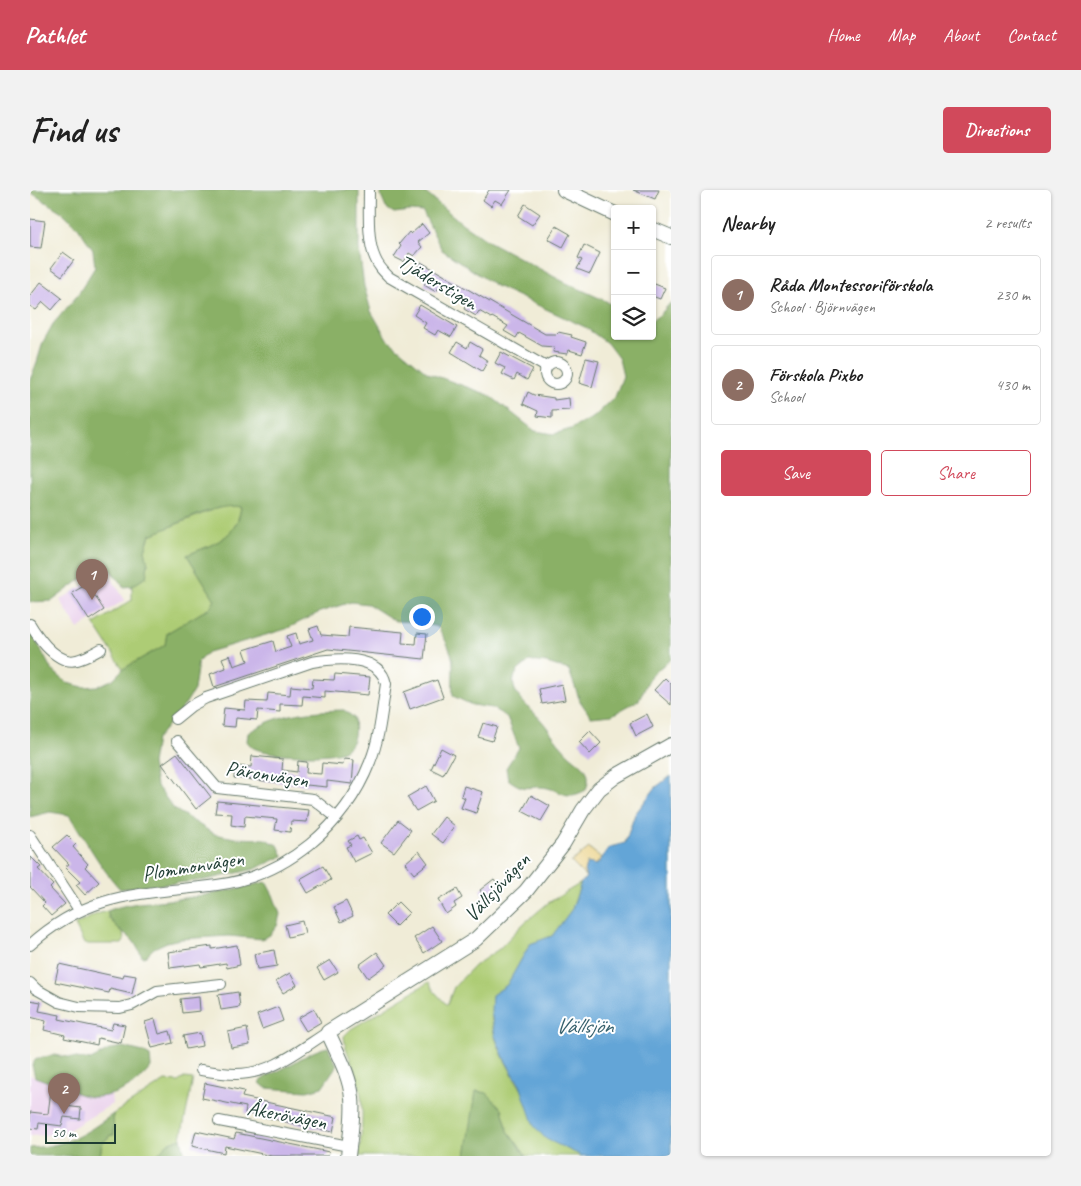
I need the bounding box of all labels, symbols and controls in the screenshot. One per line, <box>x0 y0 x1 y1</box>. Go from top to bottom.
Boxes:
text: Pathlet <box>25 20 85 50</box>
text: Home <box>827 24 860 46</box>
text: Map <box>888 24 915 46</box>
text: About <box>943 24 979 46</box>
text: Contact <box>1007 24 1056 46</box>
button: Directions <box>943 107 1051 153</box>
text: Find us <box>30 108 117 153</box>
map controls <box>611 205 656 340</box>
button: + <box>611 205 656 250</box>
text: Nearby <box>721 210 774 236</box>
text: 2 results <box>984 213 1031 233</box>
street label: Tjäderstigen <box>394 248 484 317</box>
button: − <box>611 250 656 295</box>
text: Råda Montessoriförskola <box>769 273 932 297</box>
text: 1 <box>734 285 742 305</box>
text: 230 m <box>996 285 1030 305</box>
button: layers <box>611 295 656 340</box>
text: School · Björnvägen <box>769 297 875 317</box>
text: Förskola Pixbo <box>769 363 862 387</box>
text: 2 <box>734 375 742 395</box>
text: 430 m <box>996 375 1030 395</box>
text: School <box>769 387 803 407</box>
button: Save <box>721 450 871 496</box>
button: Share <box>881 450 1031 496</box>
pin: 1 <box>76 559 108 600</box>
your location <box>409 604 435 630</box>
street label: Päronvägen <box>224 755 311 793</box>
street label: Plommonvägen <box>140 845 246 887</box>
street label: Vällsjövägen <box>458 847 536 927</box>
water label: Vällsjön <box>555 1012 615 1040</box>
pin: 2 <box>48 1073 80 1114</box>
street label: Åkerövägen <box>245 1095 329 1136</box>
scale bar <box>45 1121 116 1144</box>
text: 50 m <box>52 1124 76 1141</box>

